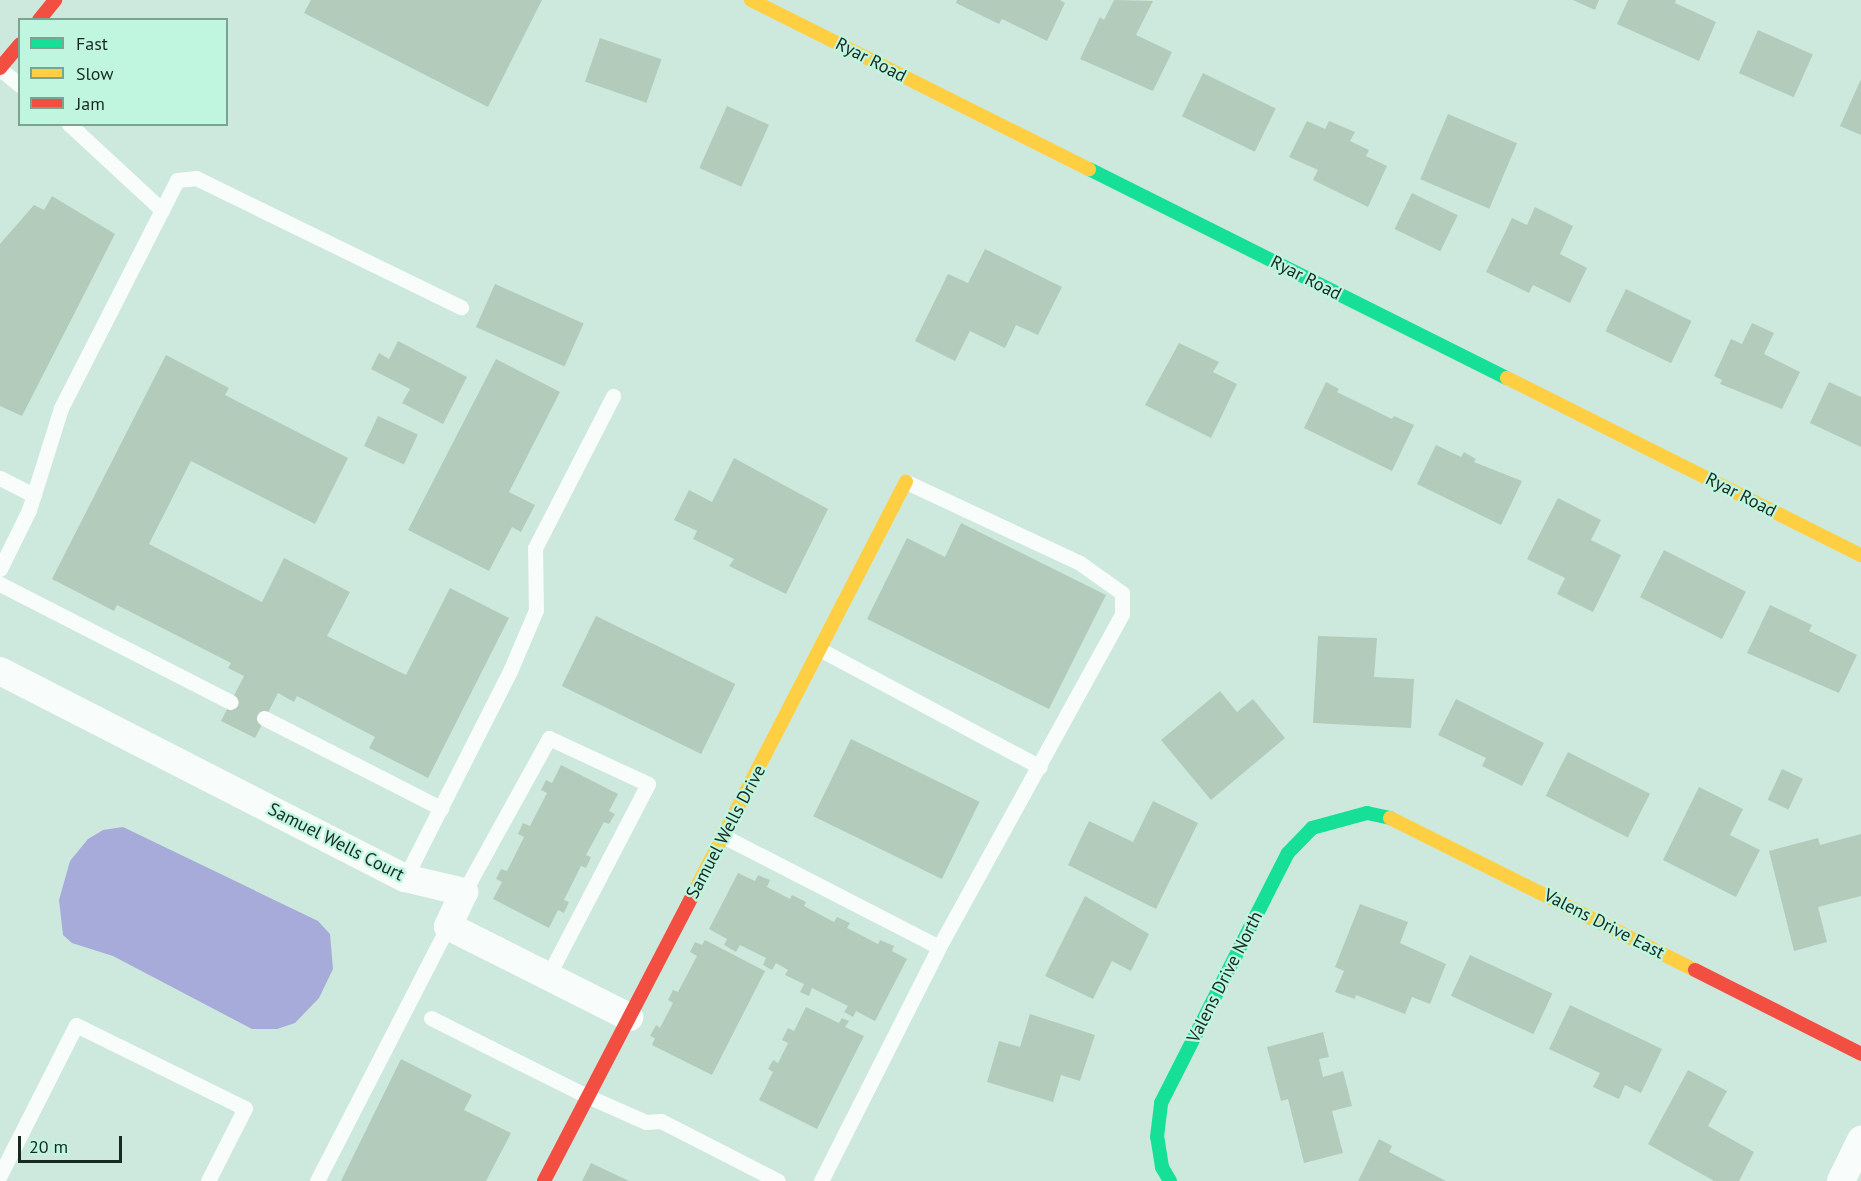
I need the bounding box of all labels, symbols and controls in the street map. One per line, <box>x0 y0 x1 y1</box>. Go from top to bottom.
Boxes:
legend <box>18 18 228 126</box>
text: Fast <box>76 32 108 55</box>
street label: Ryar Road <box>832 33 910 87</box>
text: Slow <box>76 62 114 85</box>
text: Jam <box>76 92 105 115</box>
street label: Ryar Road <box>1267 251 1345 305</box>
street label: Ryar Road <box>1702 468 1780 522</box>
street label: Samuel Wells Drive <box>682 761 770 903</box>
street label: Samuel Wells Court <box>264 798 408 886</box>
street label: Valens Drive East <box>1540 884 1668 964</box>
street label: Valens Drive North <box>1183 908 1267 1046</box>
scale bar <box>21 1124 124 1162</box>
text: 20 m <box>29 1135 68 1158</box>

